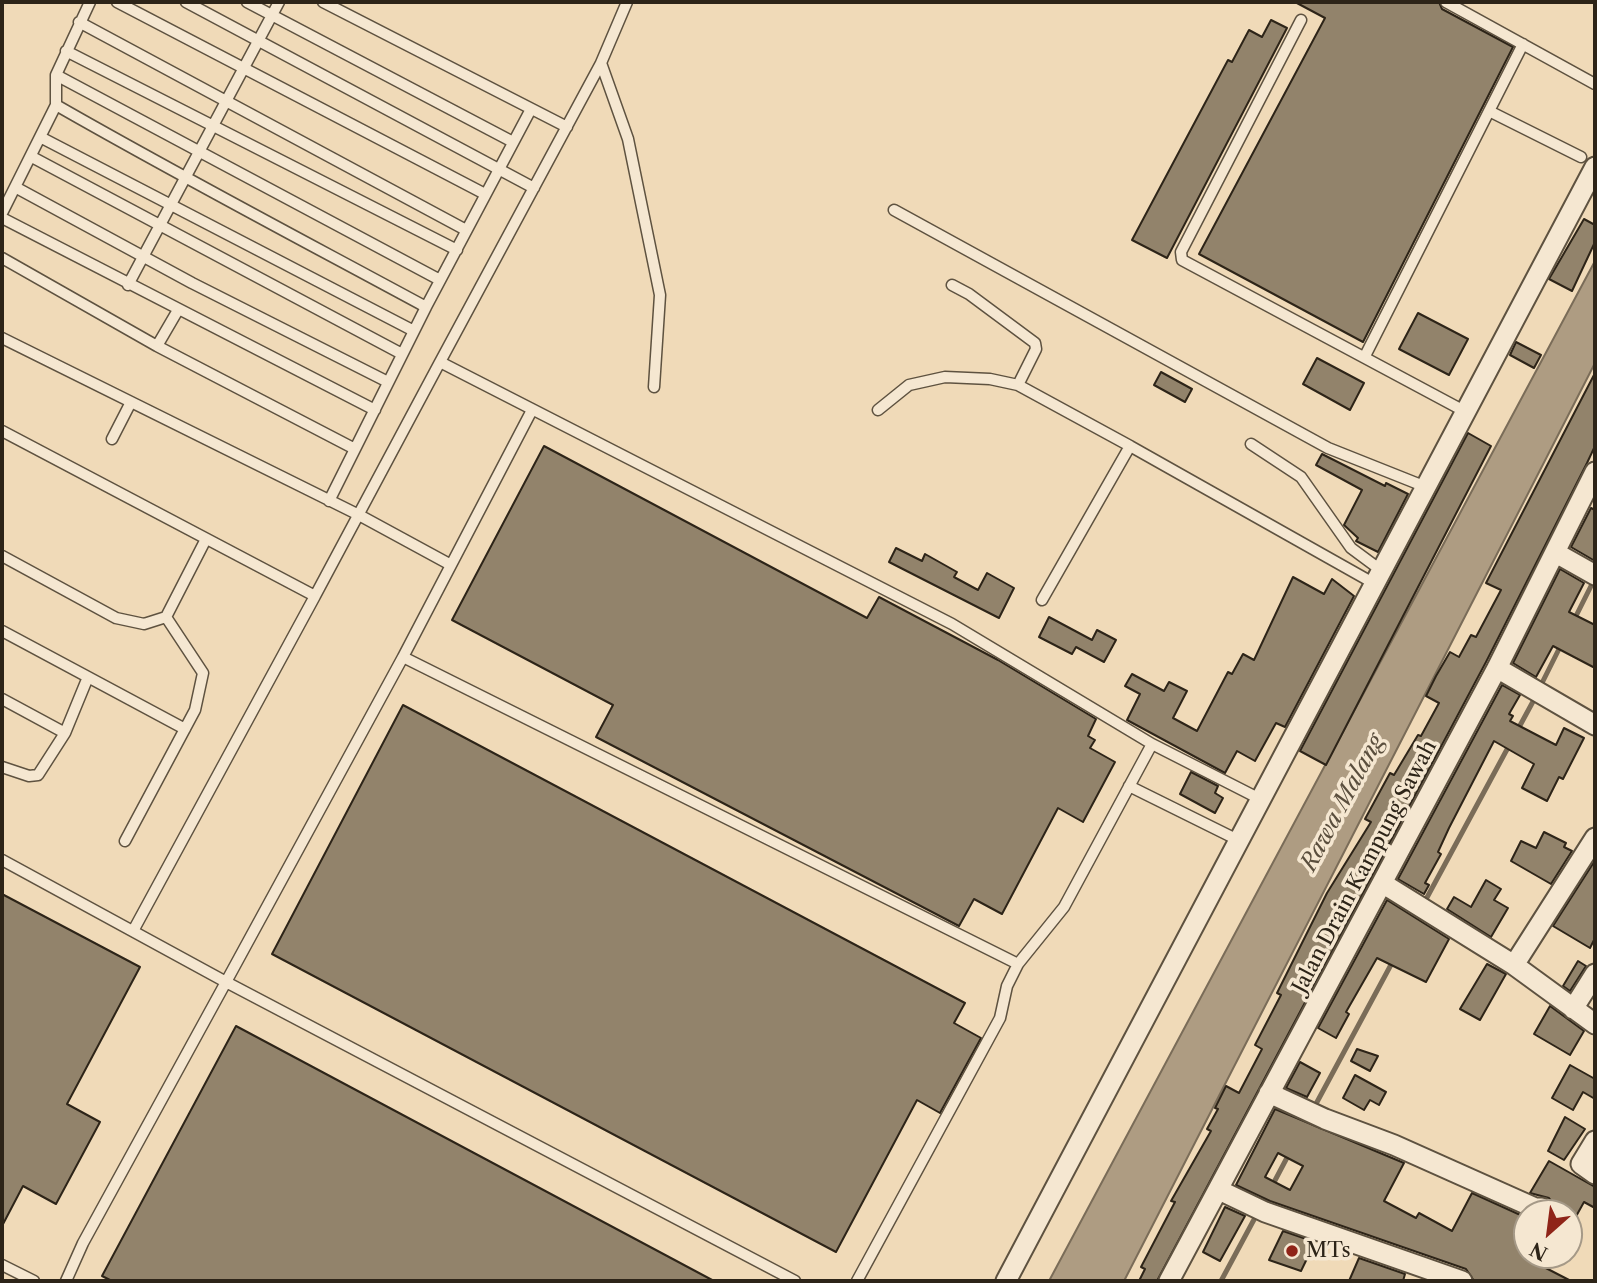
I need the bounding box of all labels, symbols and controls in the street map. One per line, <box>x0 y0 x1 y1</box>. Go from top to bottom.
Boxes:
water label: Rawa Malang <box>1295 730 1391 876</box>
street label: Jalan Drain Kampung Sawah <box>1287 736 1443 998</box>
north arrow <box>1513 1199 1583 1269</box>
text: N <box>1526 1237 1552 1265</box>
place label: MTs <box>1306 1238 1351 1264</box>
marker: MTs <box>1284 1243 1300 1259</box>

